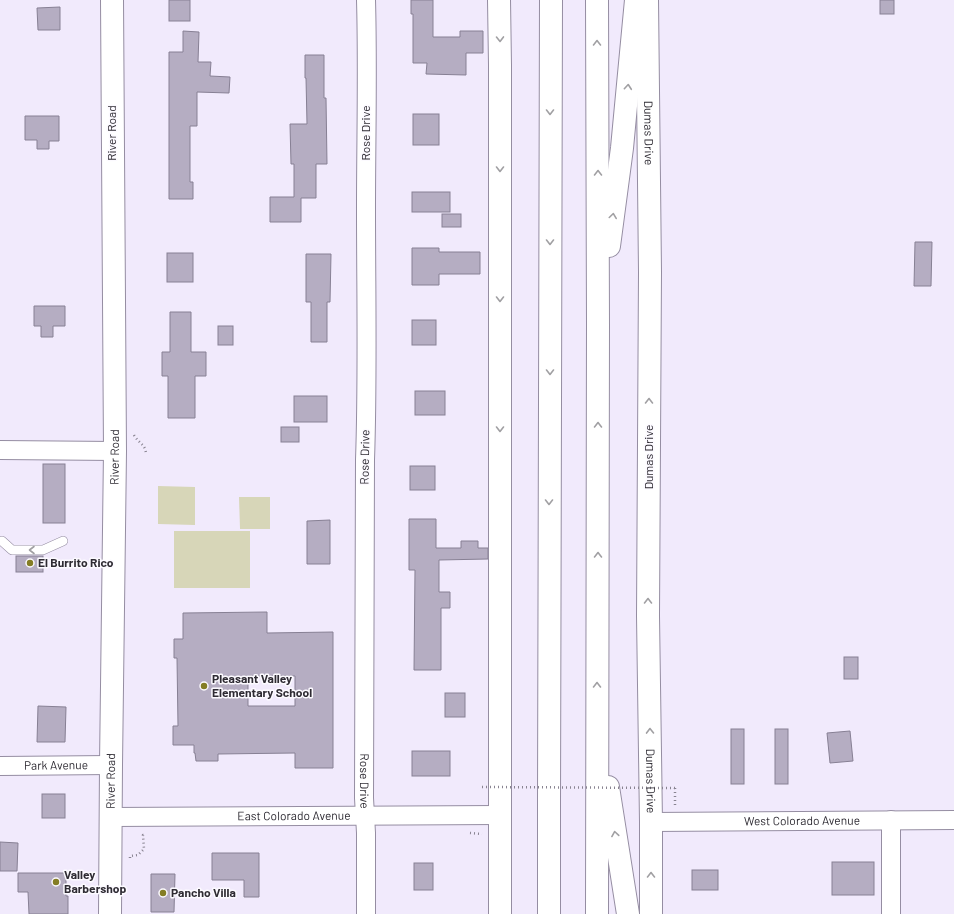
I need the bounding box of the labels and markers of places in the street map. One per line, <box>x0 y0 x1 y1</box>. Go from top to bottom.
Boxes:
place label: El Burrito Rico <box>38 555 114 569</box>
marker: El Burrito Rico <box>25 558 35 568</box>
place label: Pleasant Valley Elementary School <box>212 671 312 699</box>
marker: Pleasant Valley Elementary School <box>199 681 209 691</box>
place label: Valley Barbershop <box>64 867 126 895</box>
marker: Valley Barbershop <box>51 877 61 887</box>
place label: Pancho Villa <box>171 885 236 899</box>
marker: Pancho Villa <box>158 888 168 898</box>

